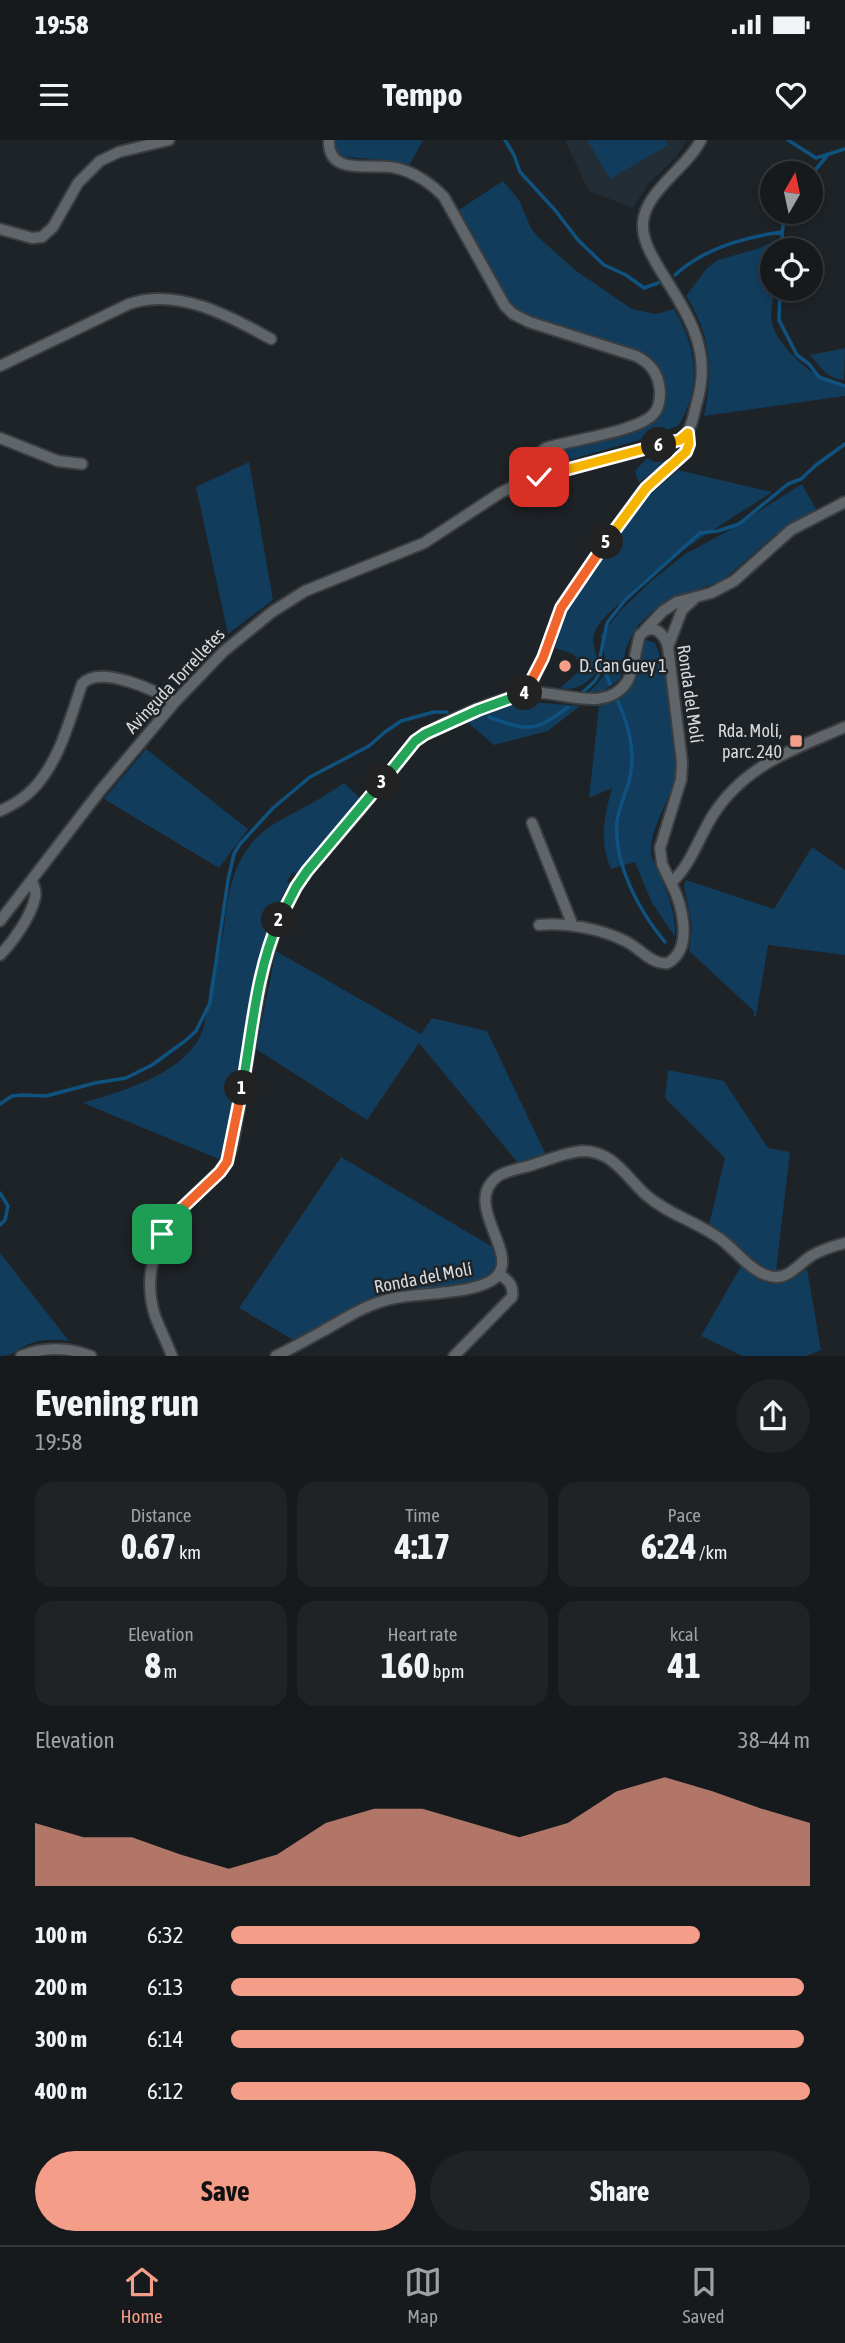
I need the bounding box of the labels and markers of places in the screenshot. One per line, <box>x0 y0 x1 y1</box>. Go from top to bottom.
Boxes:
pin: 6 <box>642 428 676 462</box>
pin <box>509 447 569 507</box>
pin: 5 <box>588 524 624 560</box>
place label: D. Can Guey 1 <box>579 655 667 676</box>
marker: D. Can Guey 1 <box>557 658 573 674</box>
pin: 4 <box>508 676 542 710</box>
place label: Rda. Molí, parc. 240 <box>718 720 782 762</box>
marker: Rda. Molí, parc. 240 <box>788 733 804 749</box>
pin: 3 <box>364 764 400 800</box>
pin: 2 <box>262 902 296 938</box>
pin: 1 <box>224 1070 260 1105</box>
pin <box>132 1204 192 1264</box>

